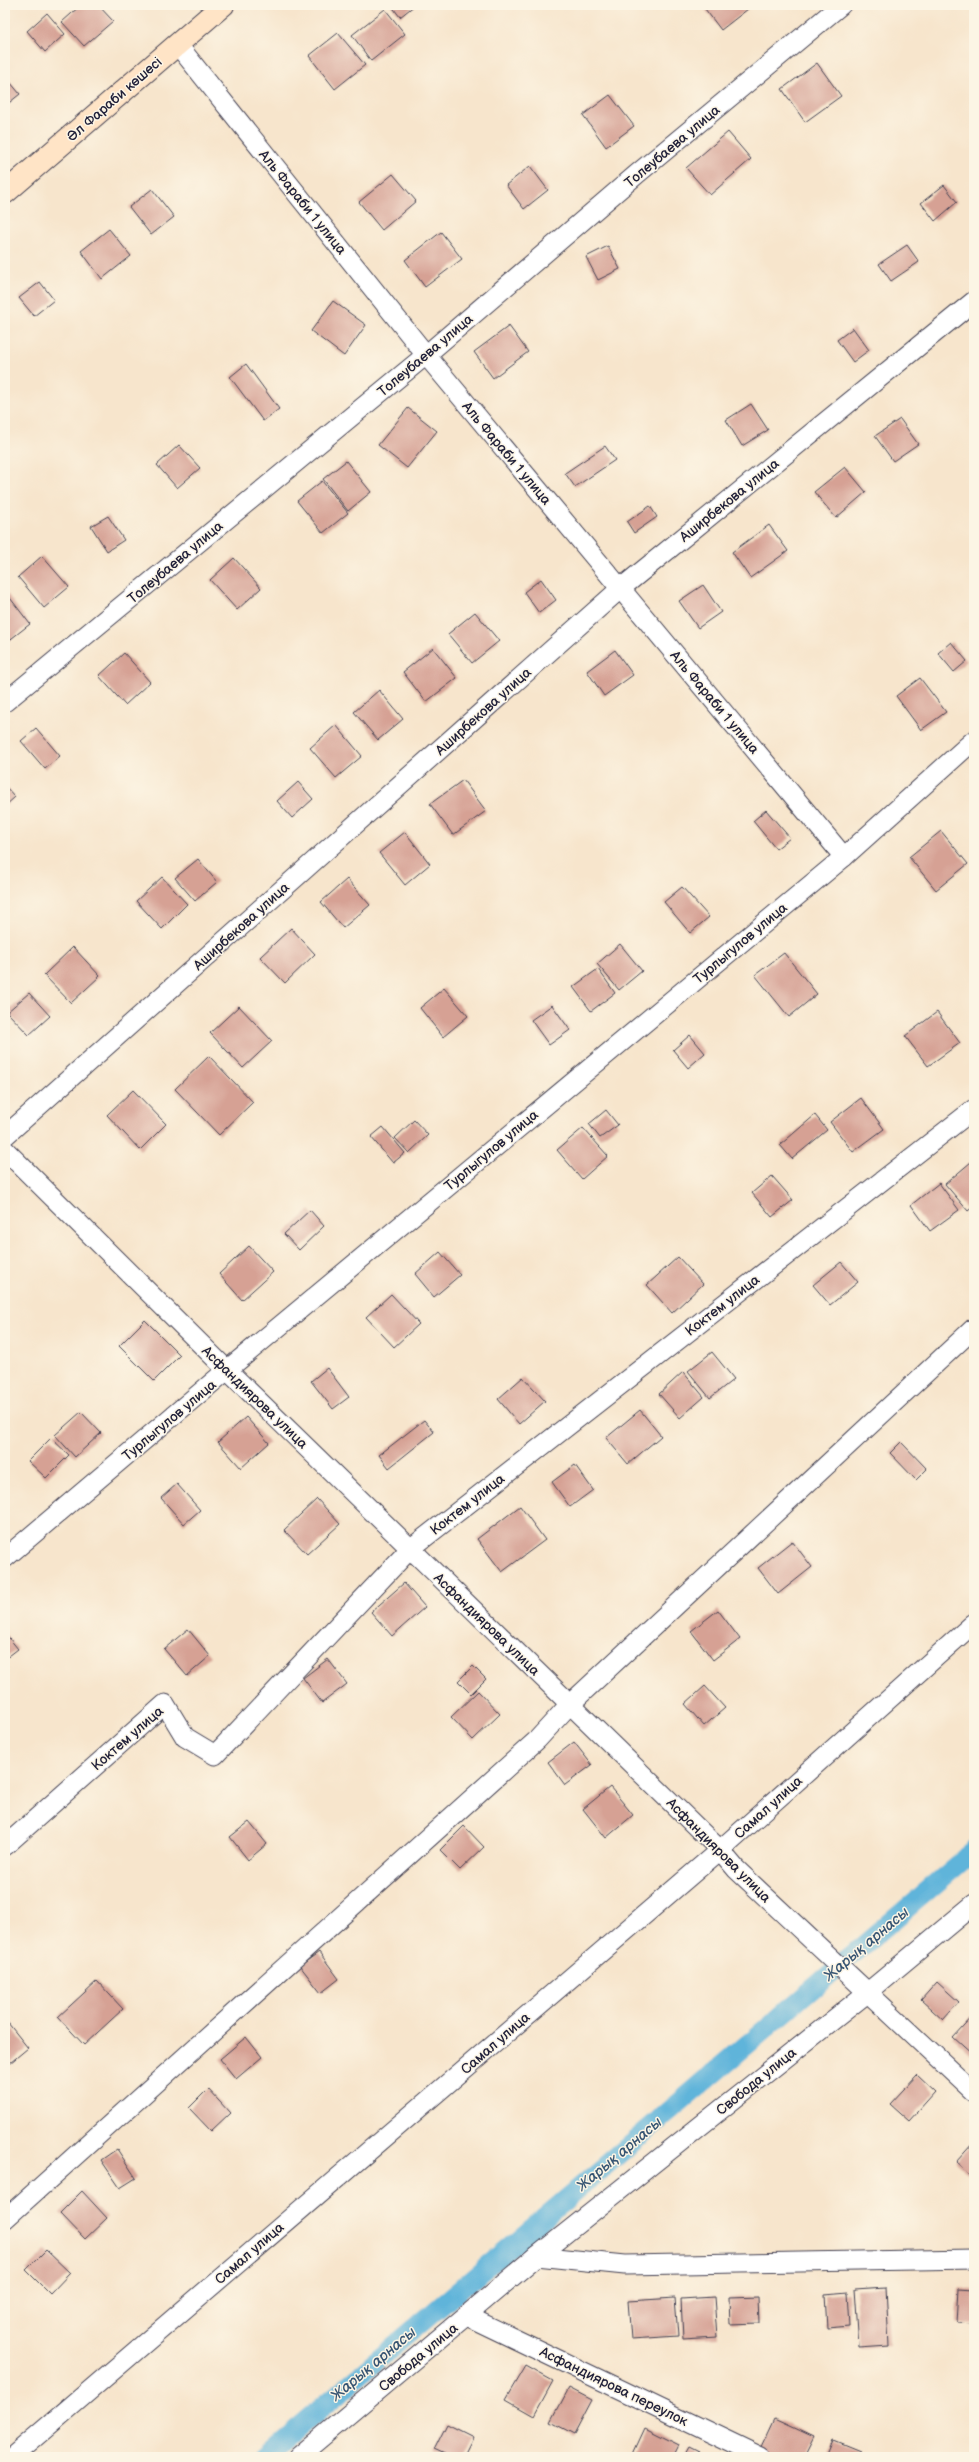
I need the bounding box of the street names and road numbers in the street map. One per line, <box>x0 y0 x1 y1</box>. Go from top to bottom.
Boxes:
street label: Әл Фараби көшесі <box>63 53 165 145</box>
street label: Толеубаева улица <box>621 101 724 191</box>
street label: Аль Фараби 1 улица <box>255 146 350 259</box>
street label: Толеубаева улица <box>374 310 477 400</box>
street label: Аль Фараби 1 улица <box>458 397 555 509</box>
street label: Аширбекова улица <box>675 455 783 546</box>
street label: Толеубаева улица <box>124 517 227 607</box>
street label: Аль Фараби 1 улица <box>666 646 763 758</box>
street label: Аширбекова улица <box>431 663 535 760</box>
street label: Аширбекова улица <box>189 878 293 975</box>
street label: Турлыгулов улица <box>690 899 791 988</box>
street label: Турлыгулов улица <box>441 1106 542 1195</box>
street label: Коктем улица <box>682 1271 764 1340</box>
street label: Асфандиярова улица <box>197 1342 312 1453</box>
street label: Турлыгулов улица <box>119 1376 220 1465</box>
street label: Коктем улица <box>427 1470 509 1539</box>
street label: Асфандиярова улица <box>429 1569 544 1680</box>
street label: Коктем улица <box>88 1702 167 1774</box>
street label: Самал улица <box>731 1772 806 1842</box>
street label: Асфандиярова улица <box>662 1794 775 1907</box>
street label: Самал улица <box>457 2008 534 2078</box>
street label: Свобода улица <box>713 2043 800 2119</box>
street label: Самал улица <box>211 2218 288 2288</box>
street label: Свобода улица <box>375 2319 462 2395</box>
street label: Асфандиярова переулок <box>536 2343 691 2430</box>

